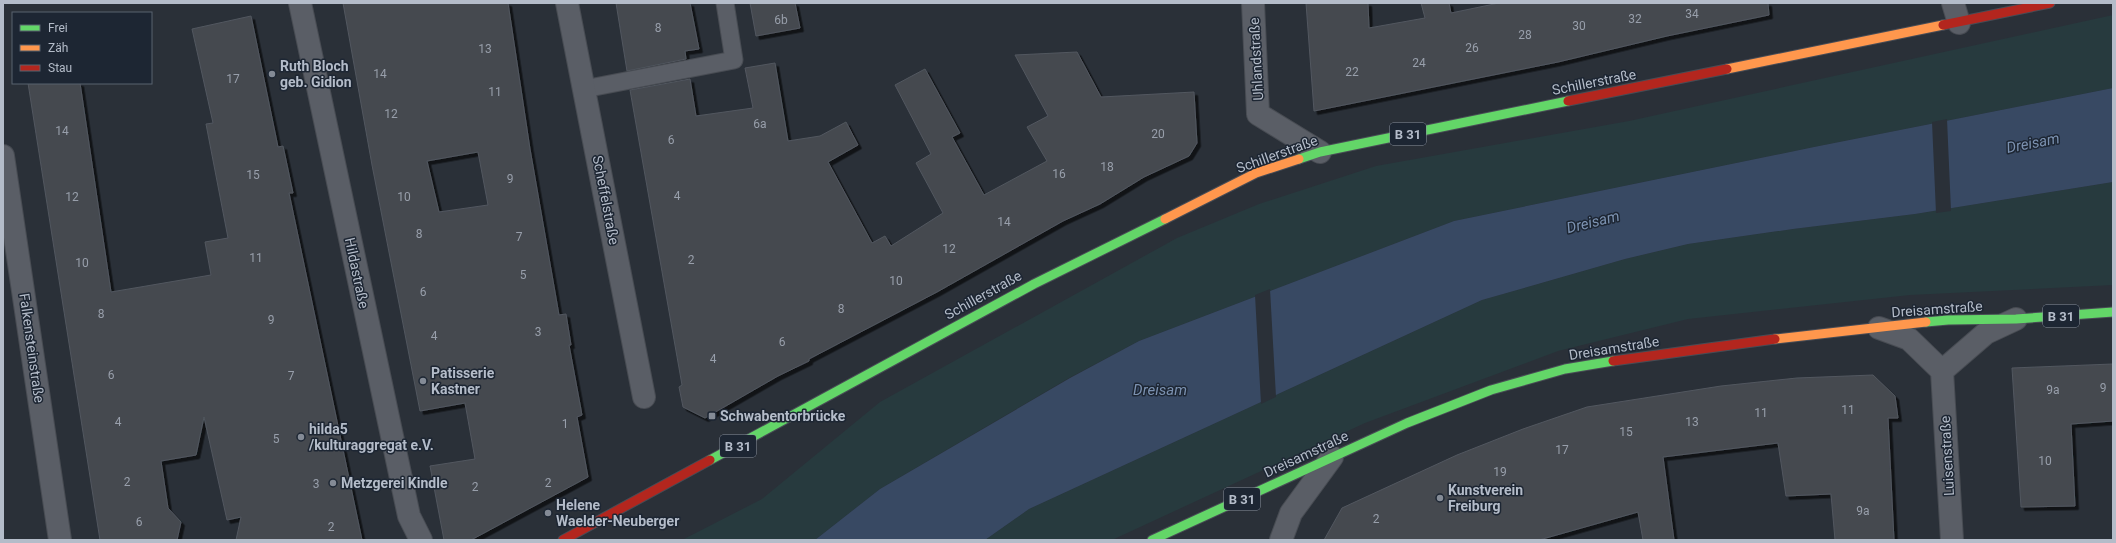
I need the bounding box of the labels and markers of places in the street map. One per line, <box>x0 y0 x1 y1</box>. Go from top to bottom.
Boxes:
place label: Ruth Bloch geb. Gidion <box>280 58 352 90</box>
marker: Ruth Bloch geb. Gidion <box>267 69 277 79</box>
place label: Patisserie Kastner <box>431 365 495 397</box>
marker: Patisserie Kastner <box>418 376 428 386</box>
place label: Schwabentorbrücke <box>720 408 846 424</box>
marker: Schwabentorbrücke <box>707 411 717 421</box>
place label: hilda5 /kulturaggregat e.V. <box>308 421 434 453</box>
marker: hilda5 /kulturaggregat e.V. <box>296 432 306 442</box>
place label: Metzgerei Kindle <box>341 475 448 491</box>
marker: Metzgerei Kindle <box>328 478 338 488</box>
place label: Kunstverein Freiburg <box>1448 482 1523 514</box>
marker: Kunstverein Freiburg <box>1435 493 1445 503</box>
place label: Helene Waelder-Neuberger <box>556 497 679 529</box>
marker: Helene Waelder-Neuberger <box>543 508 553 518</box>

